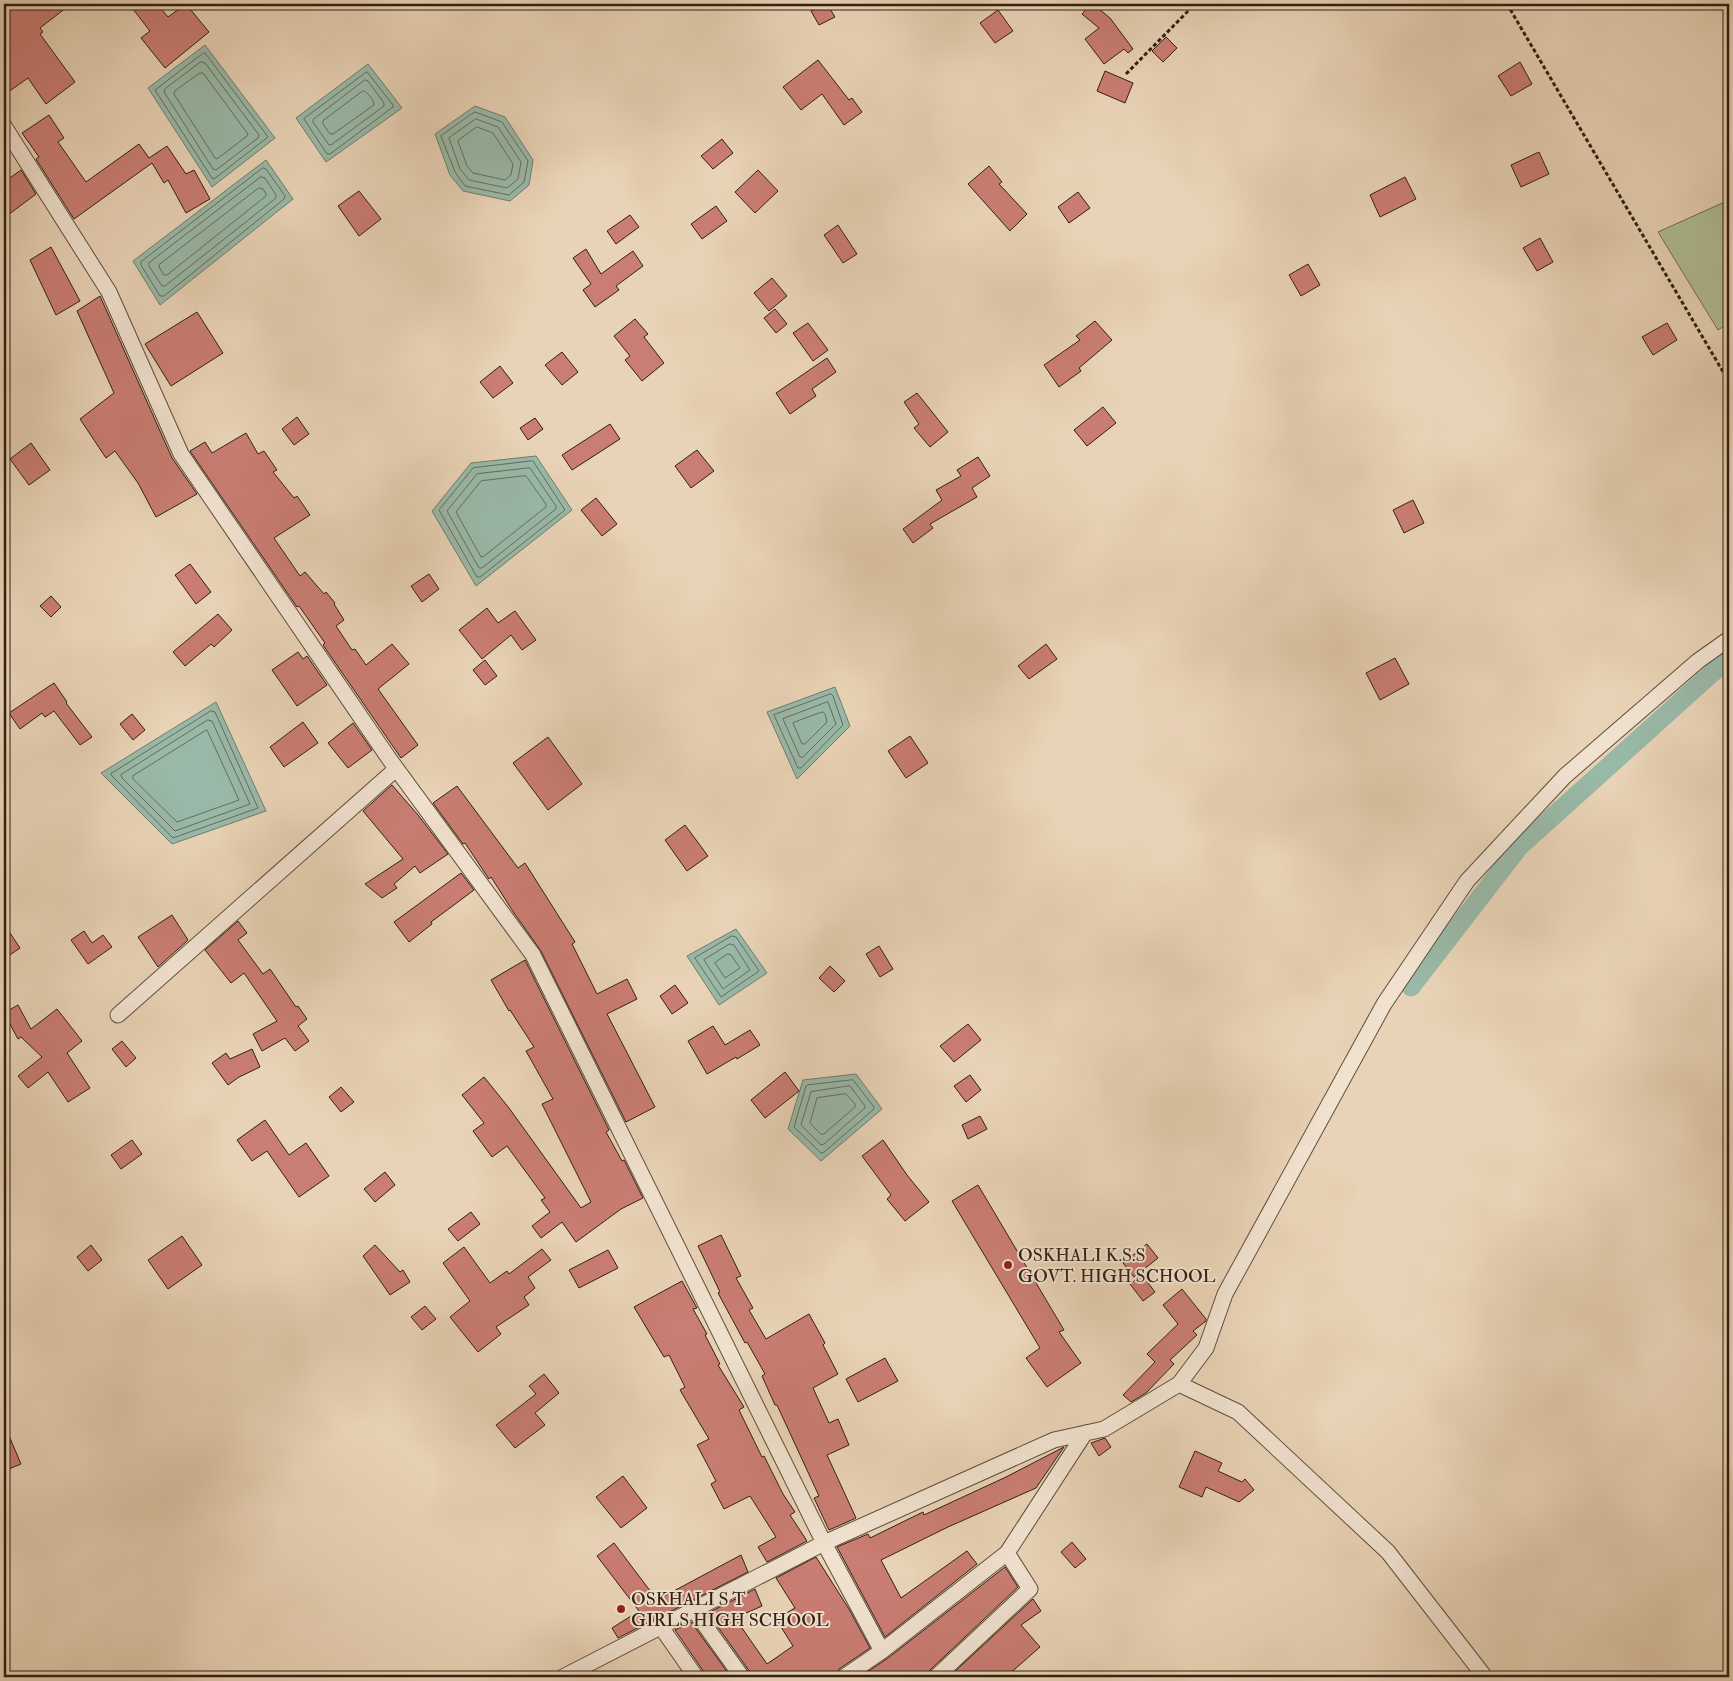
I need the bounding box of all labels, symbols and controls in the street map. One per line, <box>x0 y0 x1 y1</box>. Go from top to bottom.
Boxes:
place label: OSKHALI K.S.S GOVT. HIGH SCHOOL <box>1018 1244 1216 1288</box>
marker: OSKHALI K.S.S GOVT. HIGH SCHOOL <box>1002 1259 1014 1271</box>
place label: OSKHALI S T GIRLS HIGH SCHOOL <box>631 1588 829 1632</box>
marker: OSKHALI S T GIRLS HIGH SCHOOL <box>615 1603 627 1615</box>

